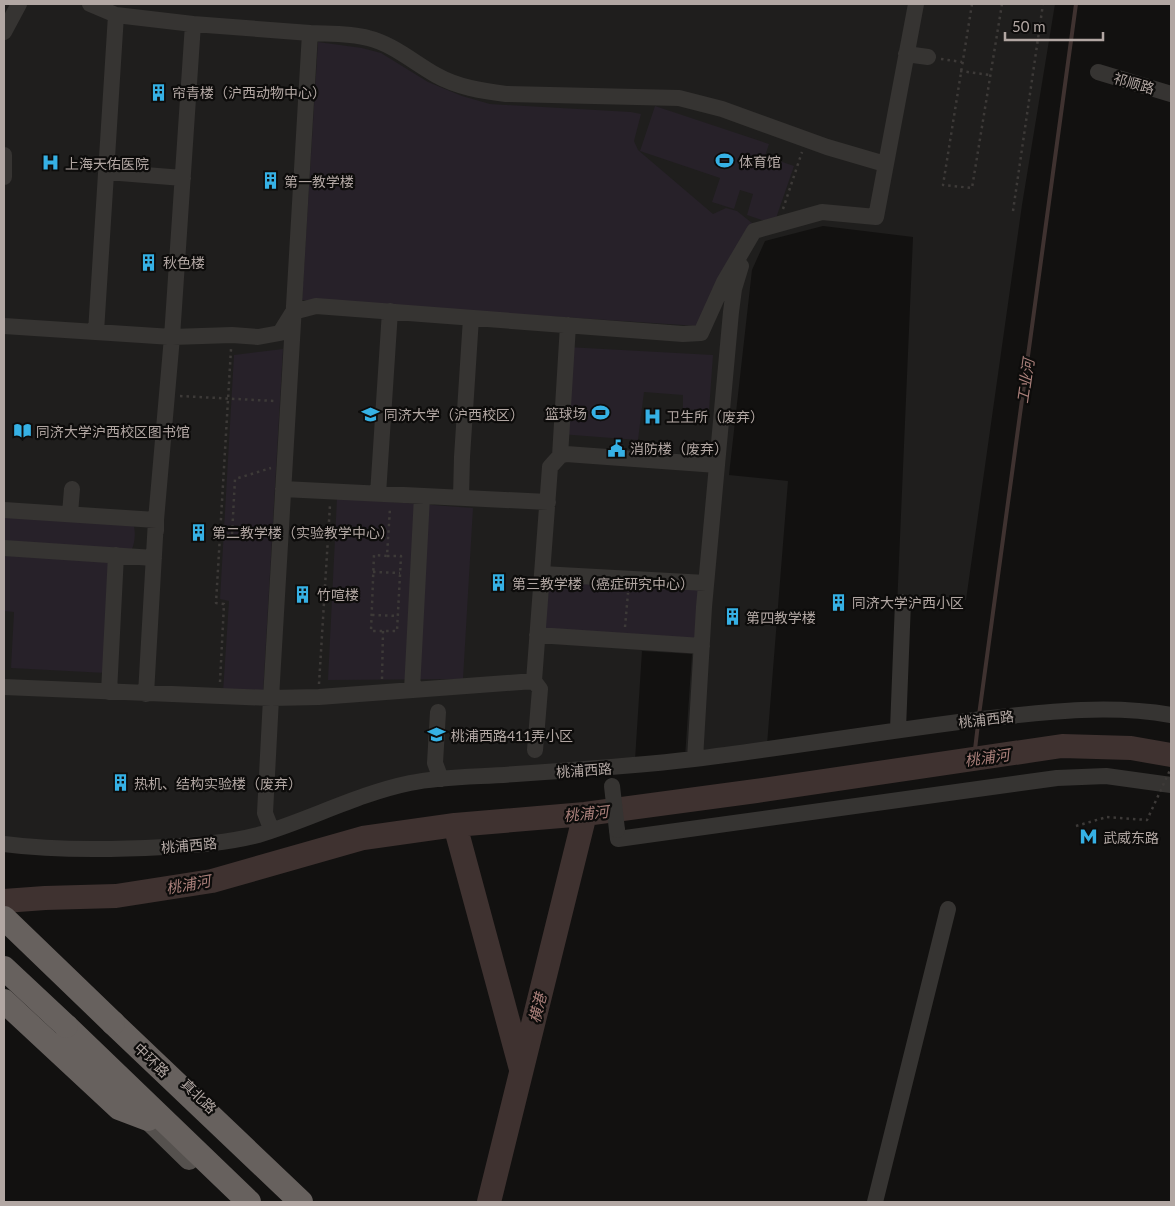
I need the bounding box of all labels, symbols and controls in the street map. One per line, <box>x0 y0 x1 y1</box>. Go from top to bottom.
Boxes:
scale bar <box>1005 10 1102 42</box>
text: 50 m <box>1012 17 1046 35</box>
street label: 祁顺路 <box>1111 69 1157 97</box>
building icon: 帘青楼（沪西动物中心） <box>148 82 168 102</box>
place label: 帘青楼（沪西动物中心） <box>172 84 326 101</box>
sports icon: 体育馆 <box>715 151 735 171</box>
hospital icon: 上海天佑医院 <box>41 153 61 173</box>
place label: 体育馆 <box>739 153 781 170</box>
place label: 上海天佑医院 <box>65 155 149 172</box>
building icon: 第一教学楼 <box>260 171 280 191</box>
place label: 第一教学楼 <box>284 173 354 190</box>
building icon: 秋色楼 <box>139 252 159 272</box>
place label: 秋色楼 <box>163 254 205 271</box>
water label: 工业河 <box>1013 355 1037 405</box>
sports icon: 篮球场 <box>591 403 611 423</box>
school or university icon: 同济大学（沪西校区） <box>360 404 380 424</box>
place label: 篮球场 <box>545 405 587 422</box>
place label: 同济大学（沪西校区） <box>384 406 524 423</box>
hospital icon: 卫生所（废弃） <box>642 406 662 426</box>
place label: 卫生所（废弃） <box>666 408 764 425</box>
library icon: 同济大学沪西校区图书馆 <box>12 421 32 441</box>
place label: 同济大学沪西校区图书馆 <box>36 423 190 440</box>
public building icon: 消防楼（废弃） <box>606 438 626 458</box>
place label: 消防楼（废弃） <box>630 440 728 457</box>
building icon: 第二教学楼（实验教学中心） <box>188 522 208 542</box>
place label: 第二教学楼（实验教学中心） <box>212 524 394 541</box>
building icon: 第三教学楼（癌症研究中心） <box>488 573 508 593</box>
place label: 第三教学楼（癌症研究中心） <box>512 575 694 592</box>
building icon: 竹喧楼 <box>293 584 313 604</box>
place label: 竹喧楼 <box>317 586 359 603</box>
building icon: 同济大学沪西小区 <box>828 592 848 612</box>
place label: 同济大学沪西小区 <box>852 594 964 611</box>
building icon: 第四教学楼 <box>722 607 742 627</box>
place label: 第四教学楼 <box>746 609 816 626</box>
street label: 桃浦西路 <box>957 707 1015 731</box>
school or university icon: 桃浦西路411弄小区 <box>427 725 447 745</box>
place label: 桃浦西路411弄小区 <box>451 727 573 744</box>
water label: 桃浦河 <box>963 745 1013 769</box>
street label: 桃浦西路 <box>555 760 613 780</box>
building icon: 热机、结构实验楼（废弃） <box>110 773 130 793</box>
place label: 热机、结构实验楼（废弃） <box>134 775 302 792</box>
water label: 桃浦河 <box>563 801 612 824</box>
metro station icon: 武威东路 <box>1079 827 1099 847</box>
place label: 武威东路 <box>1103 829 1159 846</box>
street label: 桃浦西路 <box>160 834 218 856</box>
water label: 桃浦河 <box>164 871 215 897</box>
water label: 横港 <box>525 989 550 1025</box>
street label: 中环路 <box>131 1039 173 1081</box>
street label: 真北路 <box>178 1075 220 1117</box>

